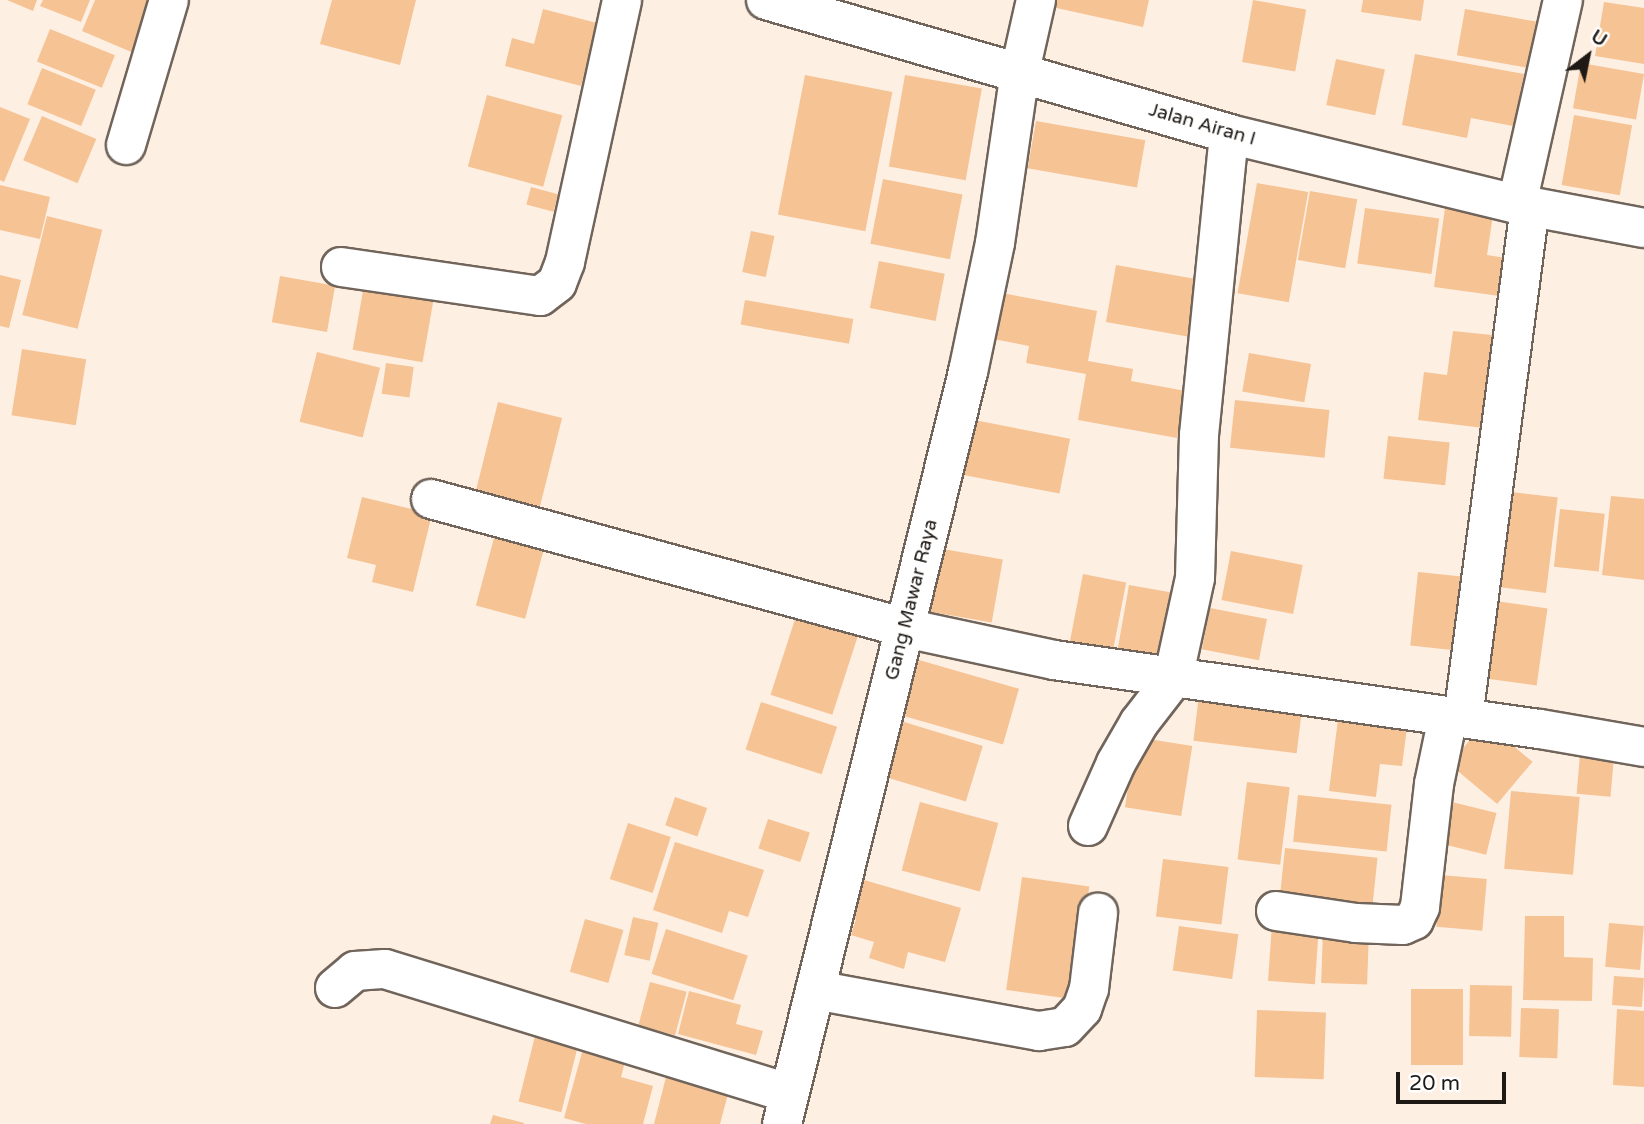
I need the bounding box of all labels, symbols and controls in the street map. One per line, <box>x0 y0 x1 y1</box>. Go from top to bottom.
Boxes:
north arrow <box>1553 21 1623 91</box>
text: U <box>1587 25 1611 51</box>
street label: Jalan Airan I <box>1146 99 1258 151</box>
street label: Gang Mawar Raya <box>881 517 943 683</box>
scale bar <box>1399 1058 1509 1102</box>
text: 20 m <box>1409 1071 1460 1096</box>

